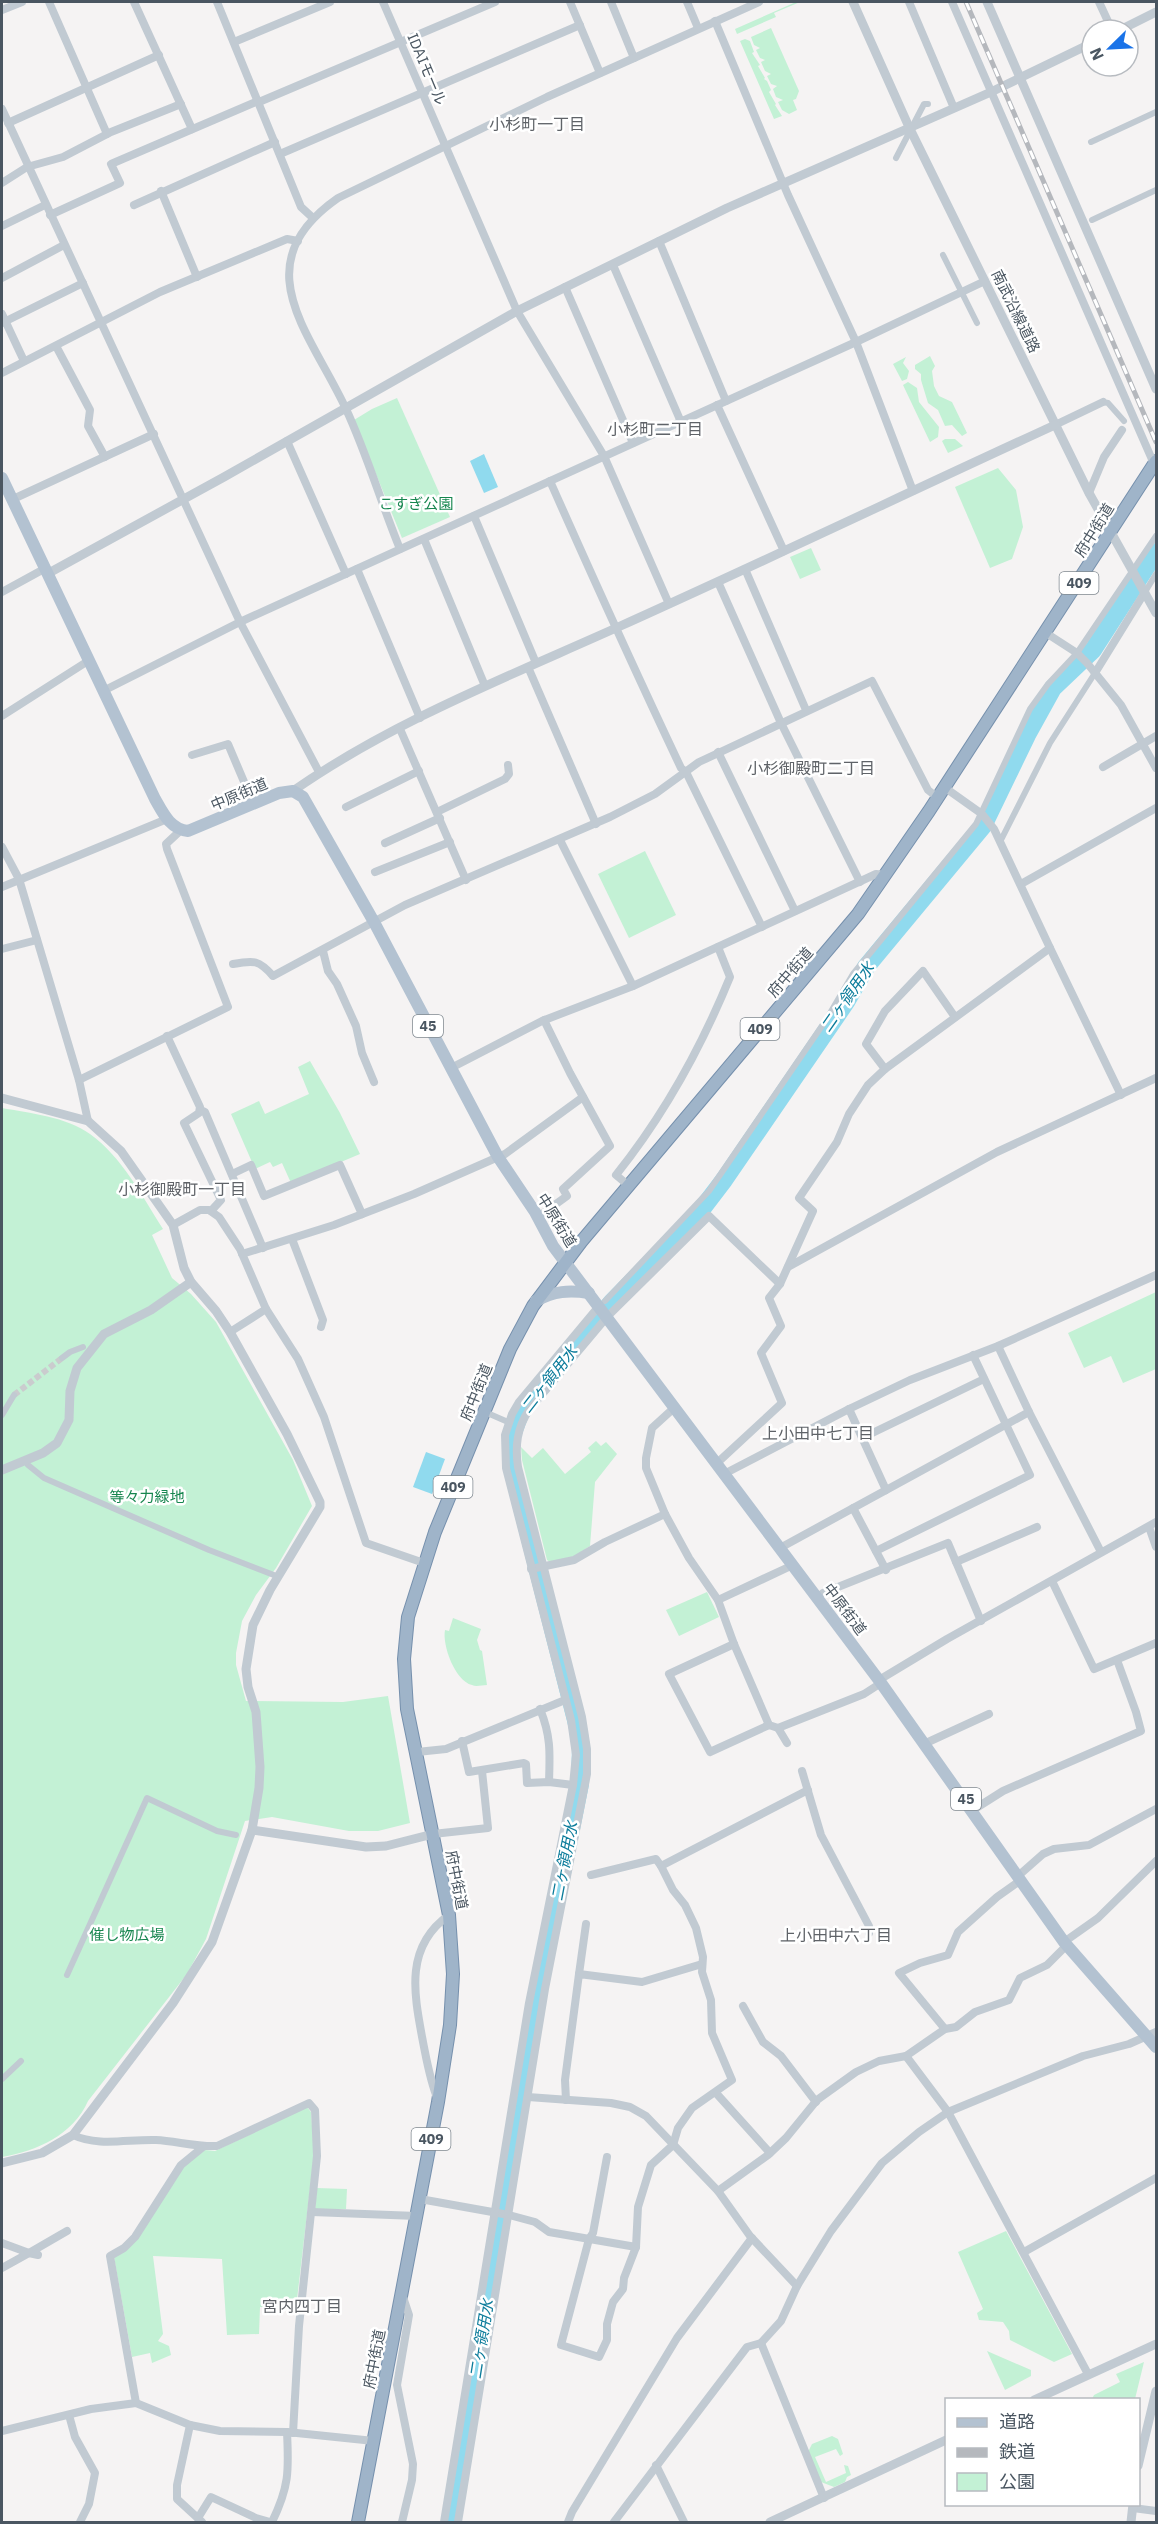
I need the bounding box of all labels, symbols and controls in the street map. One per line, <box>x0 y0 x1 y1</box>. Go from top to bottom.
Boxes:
north arrow <box>1080 18 1140 78</box>
street label: IDAIモール <box>403 30 451 108</box>
text: N <box>1085 45 1108 63</box>
district label: 小杉町一丁目 <box>489 114 585 134</box>
street label: 南武沿線道路 <box>988 266 1044 356</box>
district label: 小杉町二丁目 <box>607 419 703 439</box>
park label: こすぎ公園 <box>379 494 453 513</box>
street label: 府中街道 <box>1070 500 1118 560</box>
road number: 409 <box>1060 572 1098 594</box>
district label: 小杉御殿町二丁目 <box>747 758 875 778</box>
street label: 中原街道 <box>208 774 270 814</box>
street label: 府中街道 <box>763 943 817 1001</box>
water label: 二ヶ領用水 <box>816 957 879 1036</box>
road number: 45 <box>413 1015 443 1037</box>
road number: 409 <box>740 1018 780 1040</box>
district label: 小杉御殿町一丁目 <box>118 1179 246 1199</box>
street label: 中原街道 <box>533 1190 581 1250</box>
water label: 二ヶ領用水 <box>516 1340 583 1417</box>
street label: 府中街道 <box>456 1361 496 1423</box>
district label: 上小田中七丁目 <box>762 1423 874 1443</box>
road number: 409 <box>434 1476 472 1498</box>
park label: 等々力緑地 <box>109 1487 185 1506</box>
street label: 中原街道 <box>819 1579 871 1639</box>
road number: 45 <box>951 1788 981 1810</box>
water label: 二ヶ領用水 <box>547 1818 582 1902</box>
street label: 府中街道 <box>442 1849 472 1911</box>
park label: 催し物広場 <box>89 1925 165 1944</box>
district label: 上小田中六丁目 <box>780 1925 892 1945</box>
road number: 409 <box>412 2128 450 2150</box>
district label: 宮内四丁目 <box>262 2296 342 2316</box>
water label: 二ヶ領用水 <box>465 2296 497 2380</box>
street label: 府中街道 <box>359 2328 389 2390</box>
legend <box>945 2398 1140 2506</box>
text: 道路 <box>999 2410 1035 2433</box>
text: 鉄道 <box>999 2440 1035 2463</box>
text: 公園 <box>999 2470 1035 2493</box>

